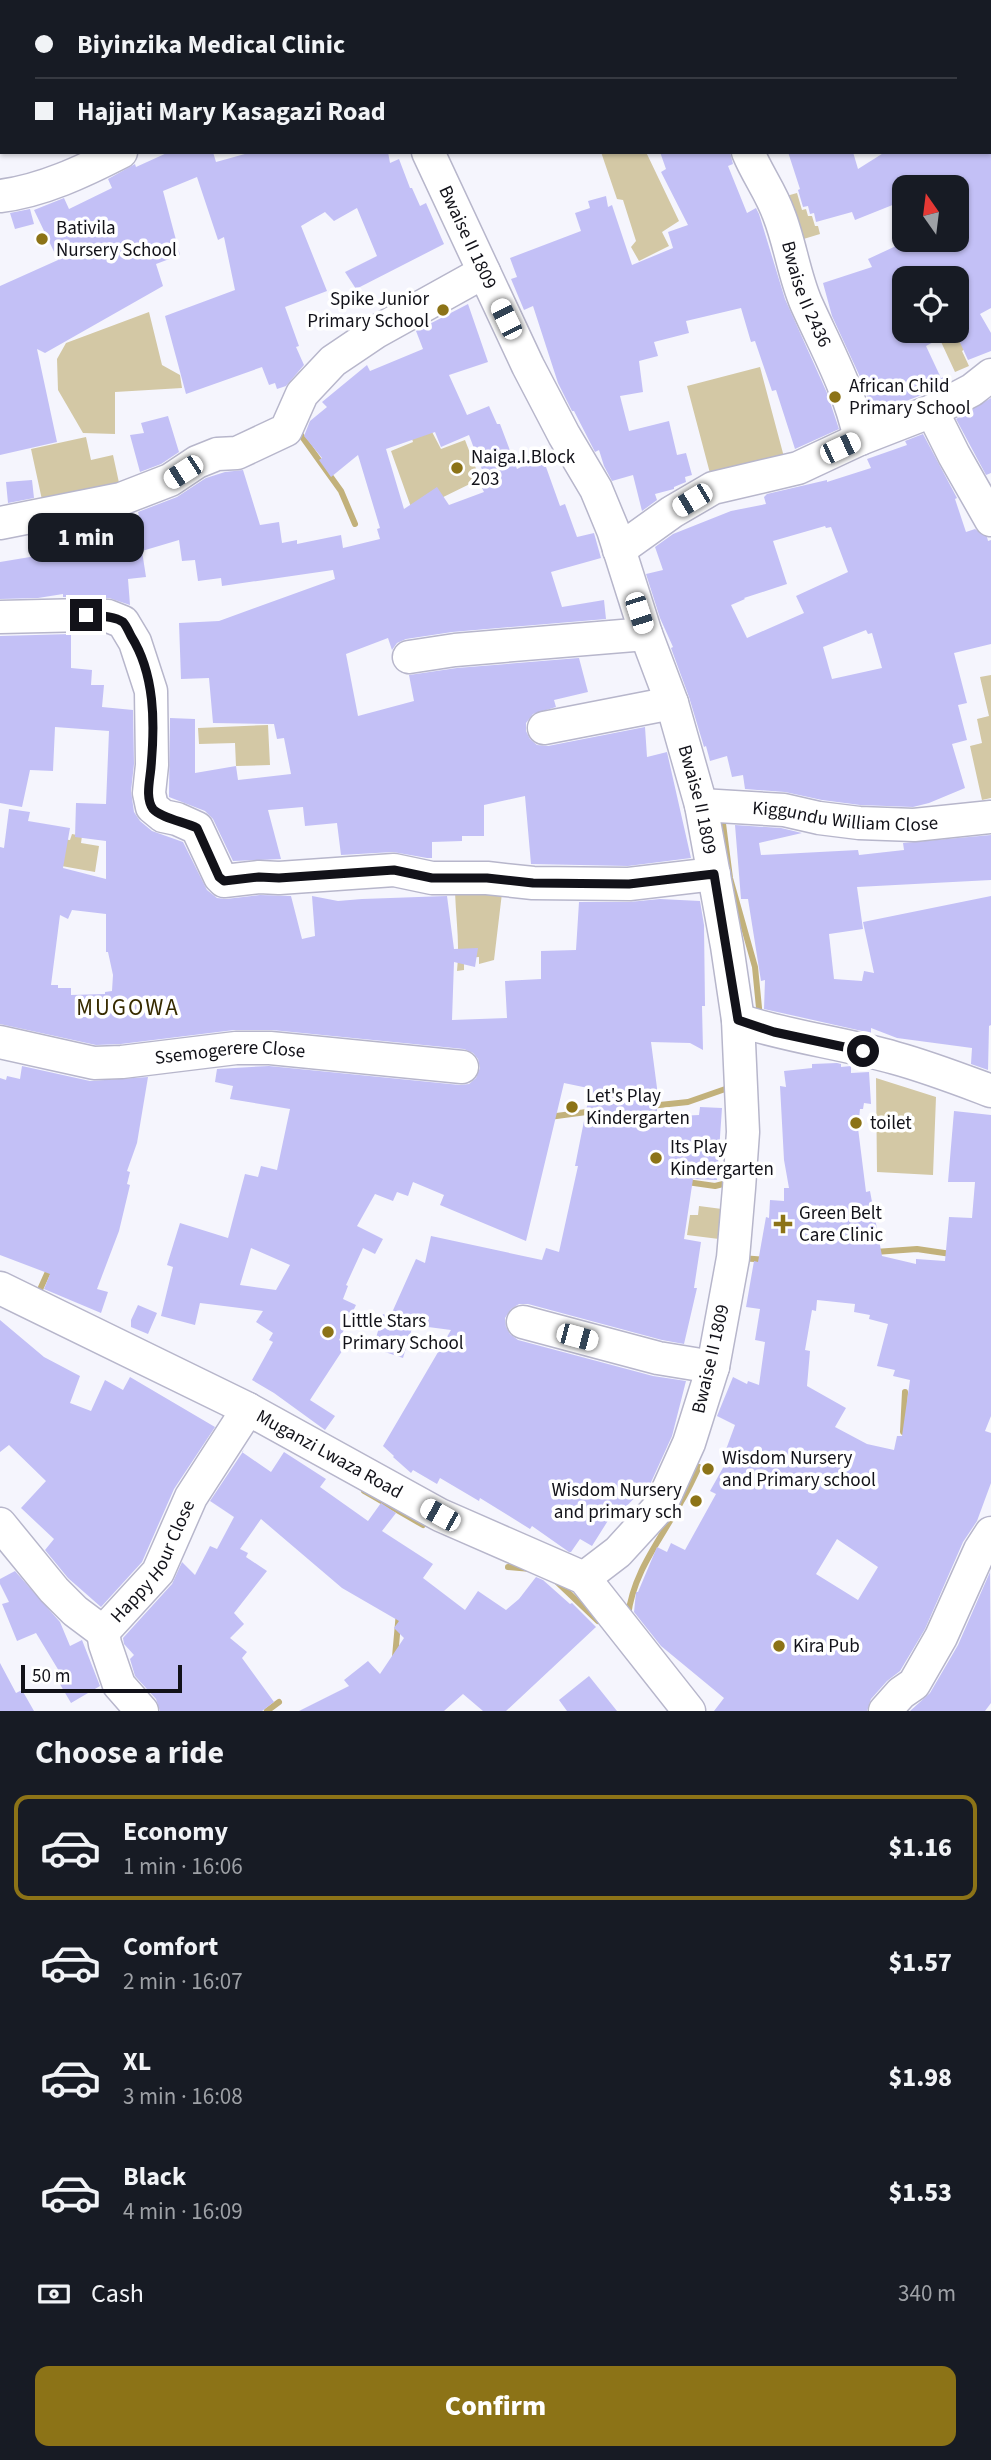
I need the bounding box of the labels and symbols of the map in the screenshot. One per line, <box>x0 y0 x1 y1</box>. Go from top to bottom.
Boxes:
north arrow <box>892 175 970 252</box>
street label: Bwaise II 1809 <box>432 181 504 293</box>
place label: Bativila Nursery School <box>56 215 177 264</box>
marker: Bativila Nursery School <box>34 231 50 247</box>
street label: Bwaise II 2436 <box>775 238 838 352</box>
place label: Spike Junior Primary School <box>307 286 429 335</box>
car <box>488 296 525 342</box>
marker: Spike Junior Primary School <box>435 302 451 318</box>
place label: African Child Primary School <box>849 373 971 422</box>
marker: African Child Primary School <box>827 389 843 405</box>
car <box>817 430 864 466</box>
place label: Naiga.I.Block 203 <box>471 444 576 493</box>
car <box>160 452 207 492</box>
marker: Naiga.I.Block 203 <box>449 460 465 476</box>
car <box>669 480 716 520</box>
callout: 1 min <box>28 514 144 562</box>
car <box>623 590 656 636</box>
route end <box>70 599 102 631</box>
street label: Bwaise II 1809 <box>671 742 723 856</box>
street label: Kiggundu William Close <box>752 795 939 839</box>
district label: MUGOWA <box>76 991 180 1024</box>
street label: Ssemogerere Close <box>153 1035 307 1071</box>
route start <box>847 1035 879 1067</box>
place label: Let's Play Kindergarten <box>586 1083 690 1132</box>
marker: Let's Play Kindergarten <box>564 1099 580 1115</box>
place label: toilet <box>870 1110 912 1137</box>
marker: toilet <box>848 1115 864 1131</box>
place label: Its Play Kindergarten <box>670 1134 774 1183</box>
marker: Its Play Kindergarten <box>648 1150 664 1166</box>
place label: Green Belt Care Clinic <box>799 1200 883 1249</box>
marker: Green Belt Care Clinic <box>773 1214 793 1234</box>
street label: Bwaise II 1809 <box>685 1302 737 1416</box>
place label: Little Stars Primary School <box>342 1308 464 1357</box>
car <box>554 1321 601 1353</box>
marker: Little Stars Primary School <box>320 1324 336 1340</box>
street label: Muganzi Lwaza Road <box>251 1403 408 1505</box>
place label: Wisdom Nursery and Primary school <box>722 1445 876 1494</box>
marker: Wisdom Nursery and Primary school <box>700 1461 716 1477</box>
place label: Wisdom Nursery and primary sch <box>552 1477 682 1526</box>
marker: Wisdom Nursery and primary sch <box>688 1493 704 1509</box>
street label: Happy Hour Close <box>104 1495 202 1629</box>
car <box>417 1496 464 1534</box>
place label: Kira Pub <box>793 1633 860 1660</box>
marker: Kira Pub <box>771 1638 787 1654</box>
scale bar <box>21 1662 182 1694</box>

